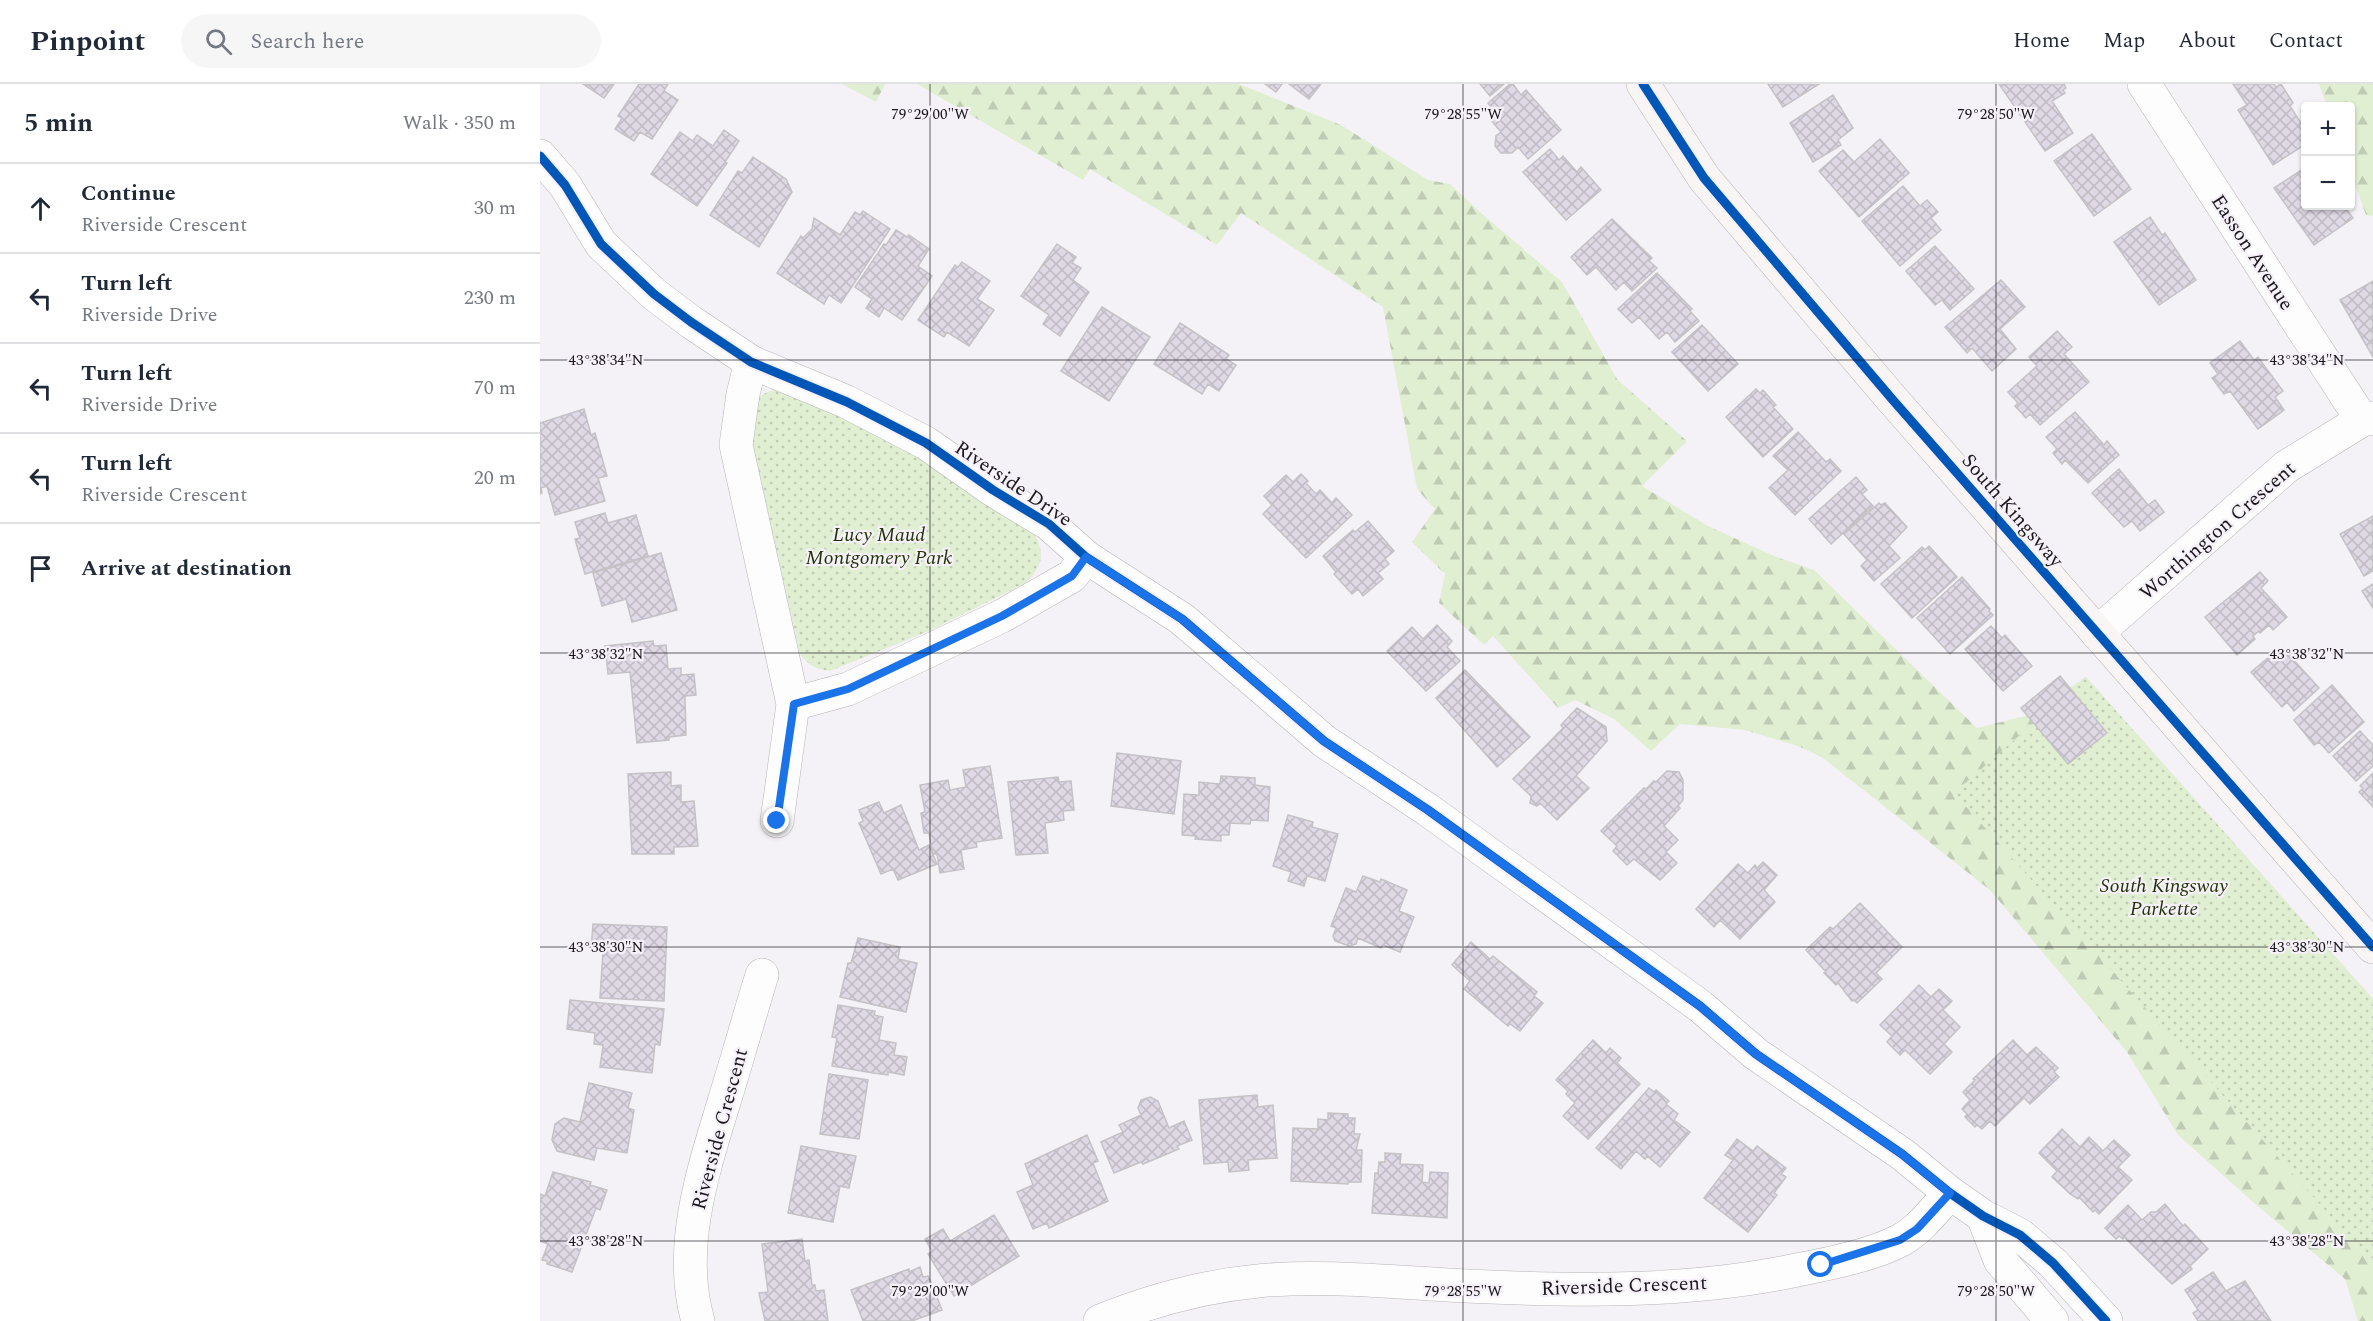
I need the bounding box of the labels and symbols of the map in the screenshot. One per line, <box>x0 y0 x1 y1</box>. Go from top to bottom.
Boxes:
text: 79°29'00"W <box>891 103 969 126</box>
text: 79°28'55"W <box>1424 103 1502 126</box>
text: 79°28'50"W <box>1957 103 2035 126</box>
street label: Easson Avenue <box>2203 188 2301 317</box>
text: 43°38'34"N <box>569 349 644 372</box>
text: 43°38'34"N <box>2270 349 2345 372</box>
street label: Riverside Drive <box>948 433 1078 534</box>
street label: South Kingsway <box>1954 447 2071 575</box>
street label: Worthington Crescent <box>2133 454 2302 607</box>
park label: Lucy Maud Montgomery Park <box>806 520 953 573</box>
text: 43°38'32"N <box>569 643 644 666</box>
text: 43°38'32"N <box>2270 643 2345 666</box>
route end <box>763 807 789 833</box>
park label: South Kingsway Parkette <box>2100 871 2228 924</box>
text: 43°38'30"N <box>569 936 644 959</box>
text: 43°38'30"N <box>2270 936 2345 959</box>
street label: Riverside Crescent <box>684 1045 756 1213</box>
text: 43°38'28"N <box>569 1230 644 1253</box>
text: 43°38'28"N <box>2270 1230 2345 1253</box>
route start <box>1807 1251 1833 1277</box>
street label: Riverside Crescent <box>1540 1268 1708 1304</box>
text: 79°29'00"W <box>891 1280 969 1303</box>
text: 79°28'55"W <box>1424 1280 1502 1303</box>
text: 79°28'50"W <box>1957 1280 2035 1303</box>

